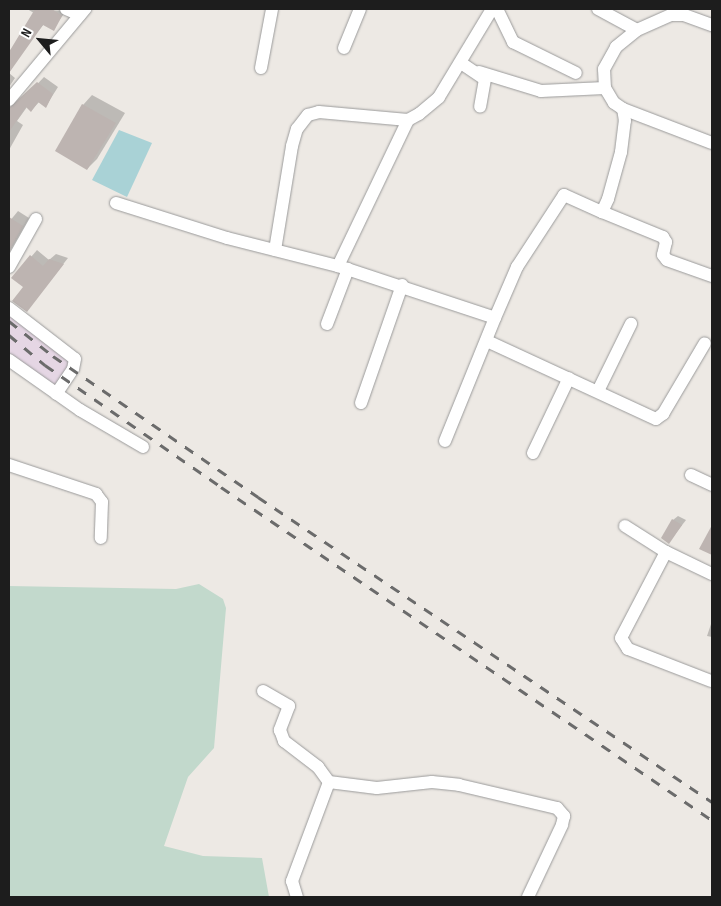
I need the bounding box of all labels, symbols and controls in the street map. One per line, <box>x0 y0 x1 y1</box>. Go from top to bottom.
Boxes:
north arrow <box>15 15 65 65</box>
text: N <box>17 25 36 40</box>

